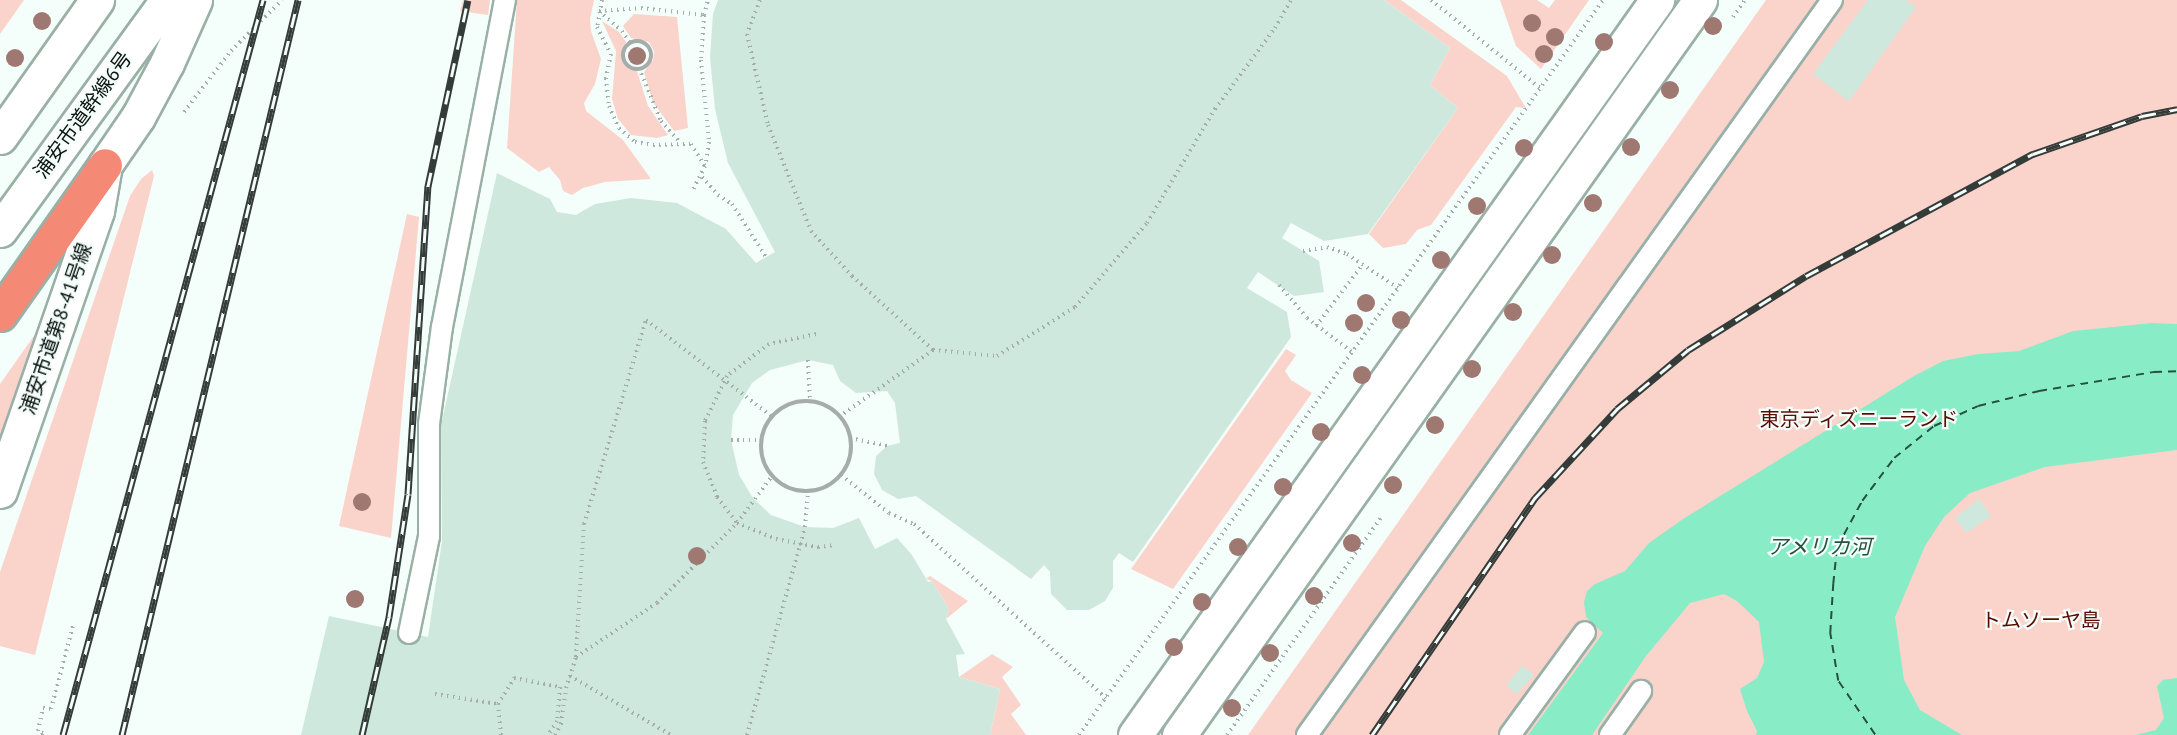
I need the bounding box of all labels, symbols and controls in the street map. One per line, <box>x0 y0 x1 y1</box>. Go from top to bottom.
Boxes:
street label: 浦安市道幹線6号 <box>29 47 137 183</box>
street label: 浦安市道第8-41号線 <box>15 240 97 418</box>
park label: 東京ディズニーランド <box>1759 407 1959 431</box>
water label: アメリカ河 <box>1767 534 1871 560</box>
park label: トムソーヤ島 <box>1981 608 2101 632</box>

